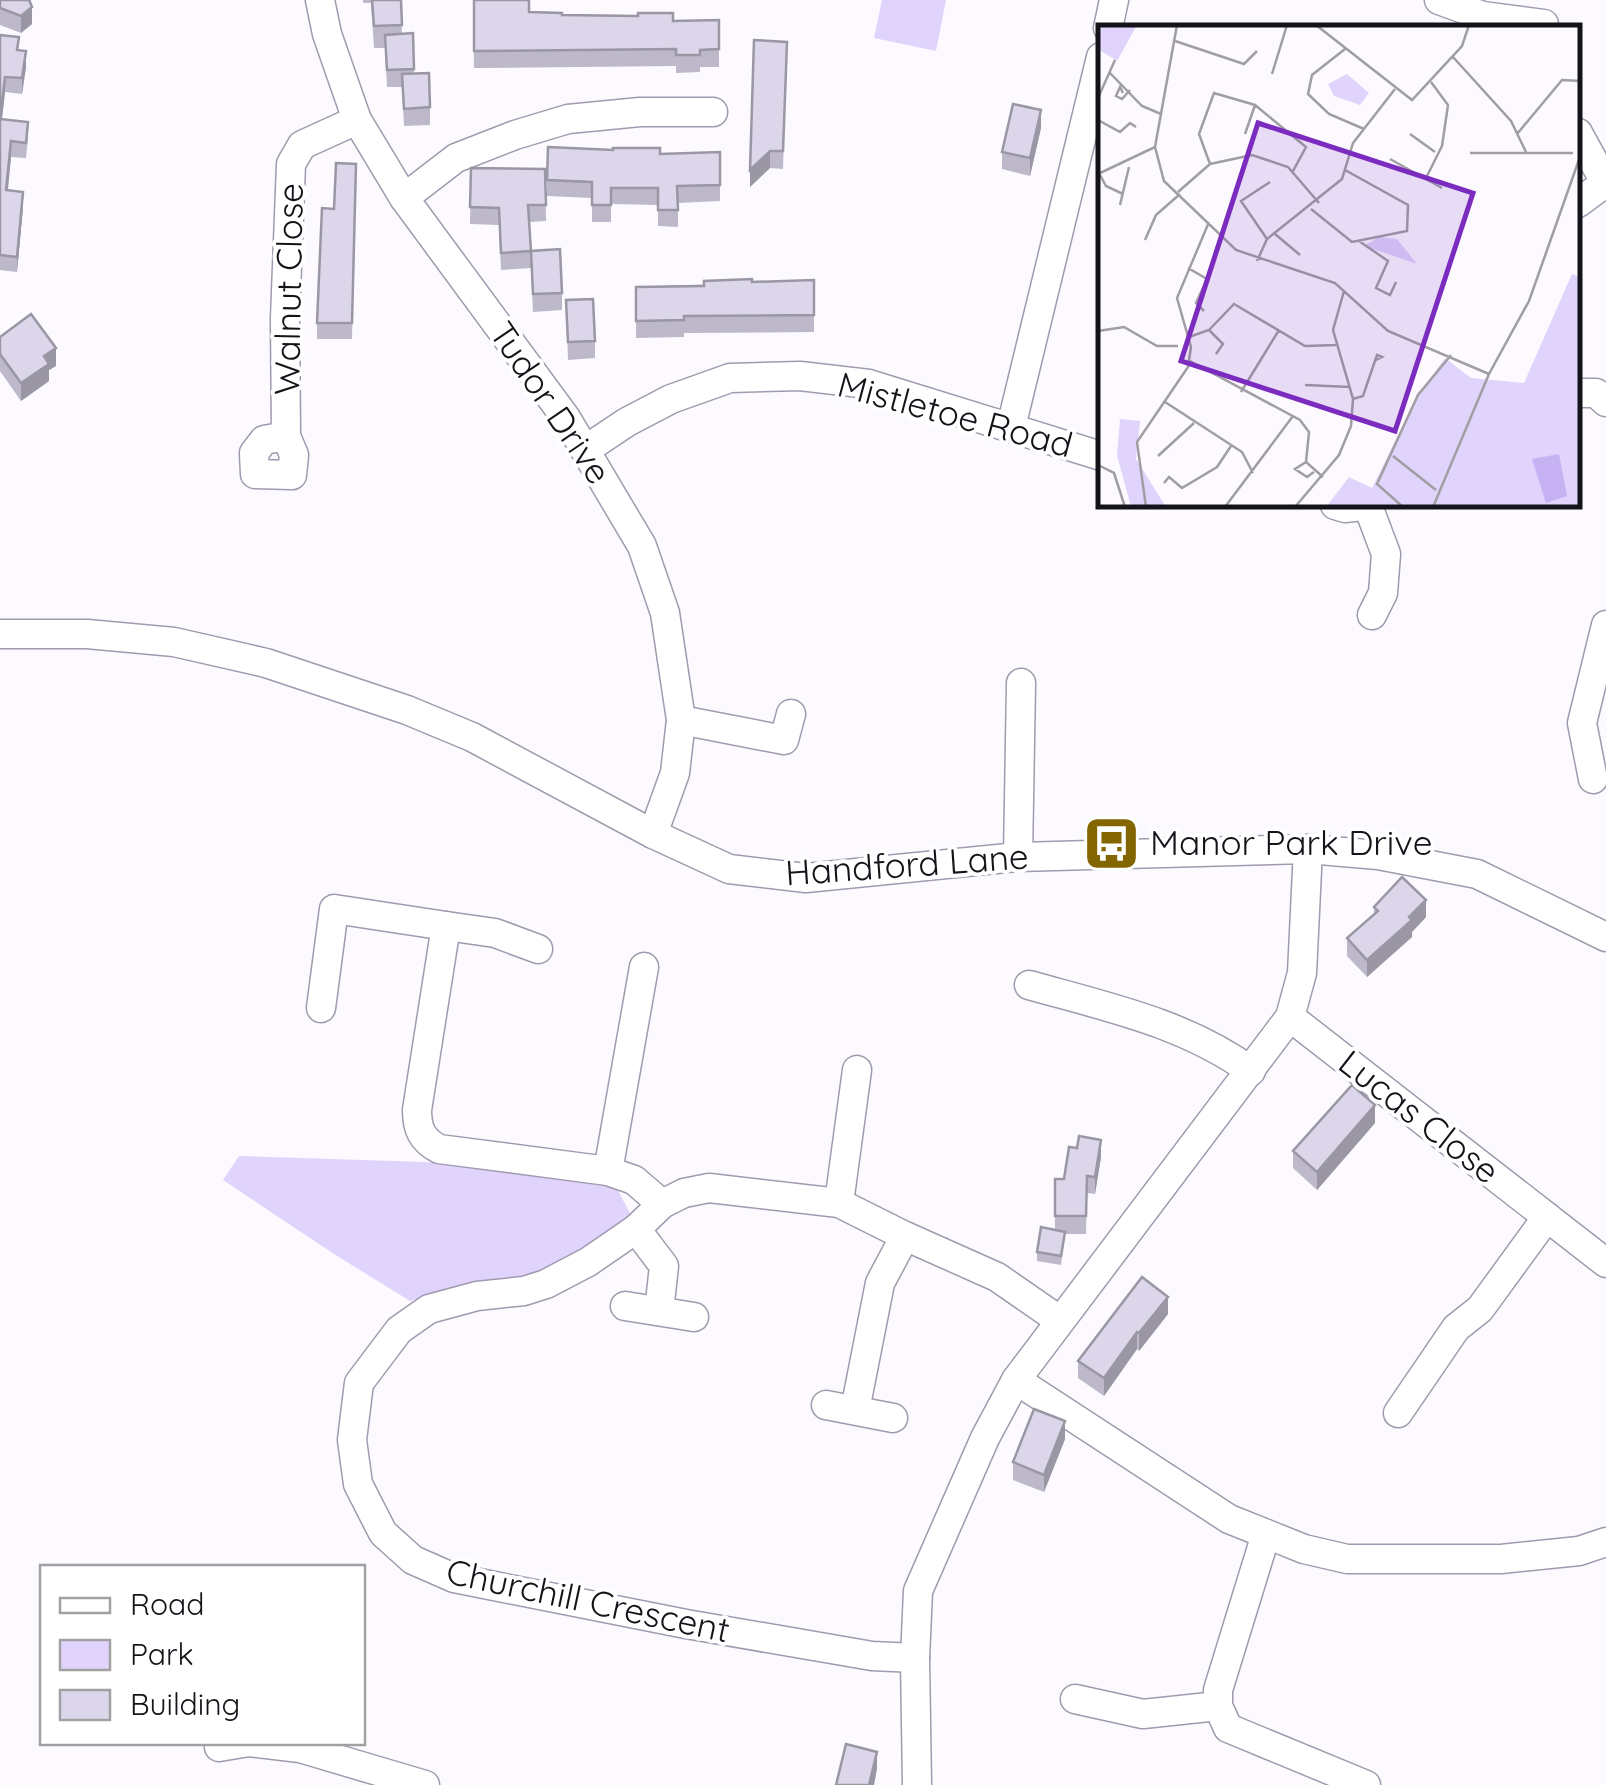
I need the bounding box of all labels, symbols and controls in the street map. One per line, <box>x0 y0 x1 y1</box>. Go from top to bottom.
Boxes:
inset map <box>1098 25 1581 508</box>
street label: Walnut Close <box>264 183 312 395</box>
street label: Tudor Drive <box>480 313 621 492</box>
street label: Mistletoe Road <box>833 362 1077 466</box>
bus stop icon: Manor Park Drive <box>1081 813 1141 873</box>
place label: Manor Park Drive <box>1150 820 1432 864</box>
street label: Handford Lane <box>784 834 1030 894</box>
street label: Lucas Close <box>1331 1040 1509 1193</box>
street label: Churchill Crescent <box>443 1549 734 1652</box>
legend <box>40 1565 365 1745</box>
text: Road <box>130 1585 204 1623</box>
text: Park <box>130 1635 194 1673</box>
text: Building <box>130 1685 240 1723</box>

